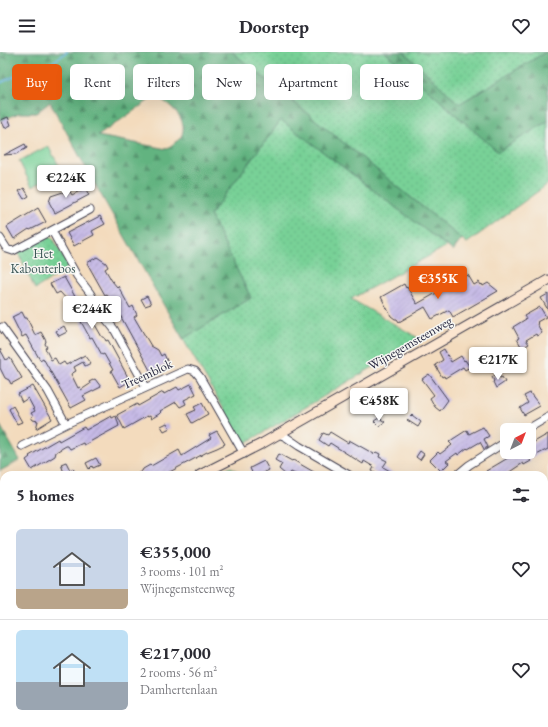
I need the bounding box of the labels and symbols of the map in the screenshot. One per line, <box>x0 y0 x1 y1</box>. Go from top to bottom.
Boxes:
pin: €224K <box>38 165 94 199</box>
park label: Het Kabouterbos <box>11 245 75 277</box>
pin: €355K <box>410 266 466 300</box>
pin: €244K <box>64 296 120 330</box>
street label: Wijnegemsteenweg <box>365 312 456 374</box>
pin: €217K <box>470 347 526 381</box>
street label: Treemblok <box>119 355 176 393</box>
pin: €458K <box>351 388 407 422</box>
north arrow <box>500 423 536 459</box>

